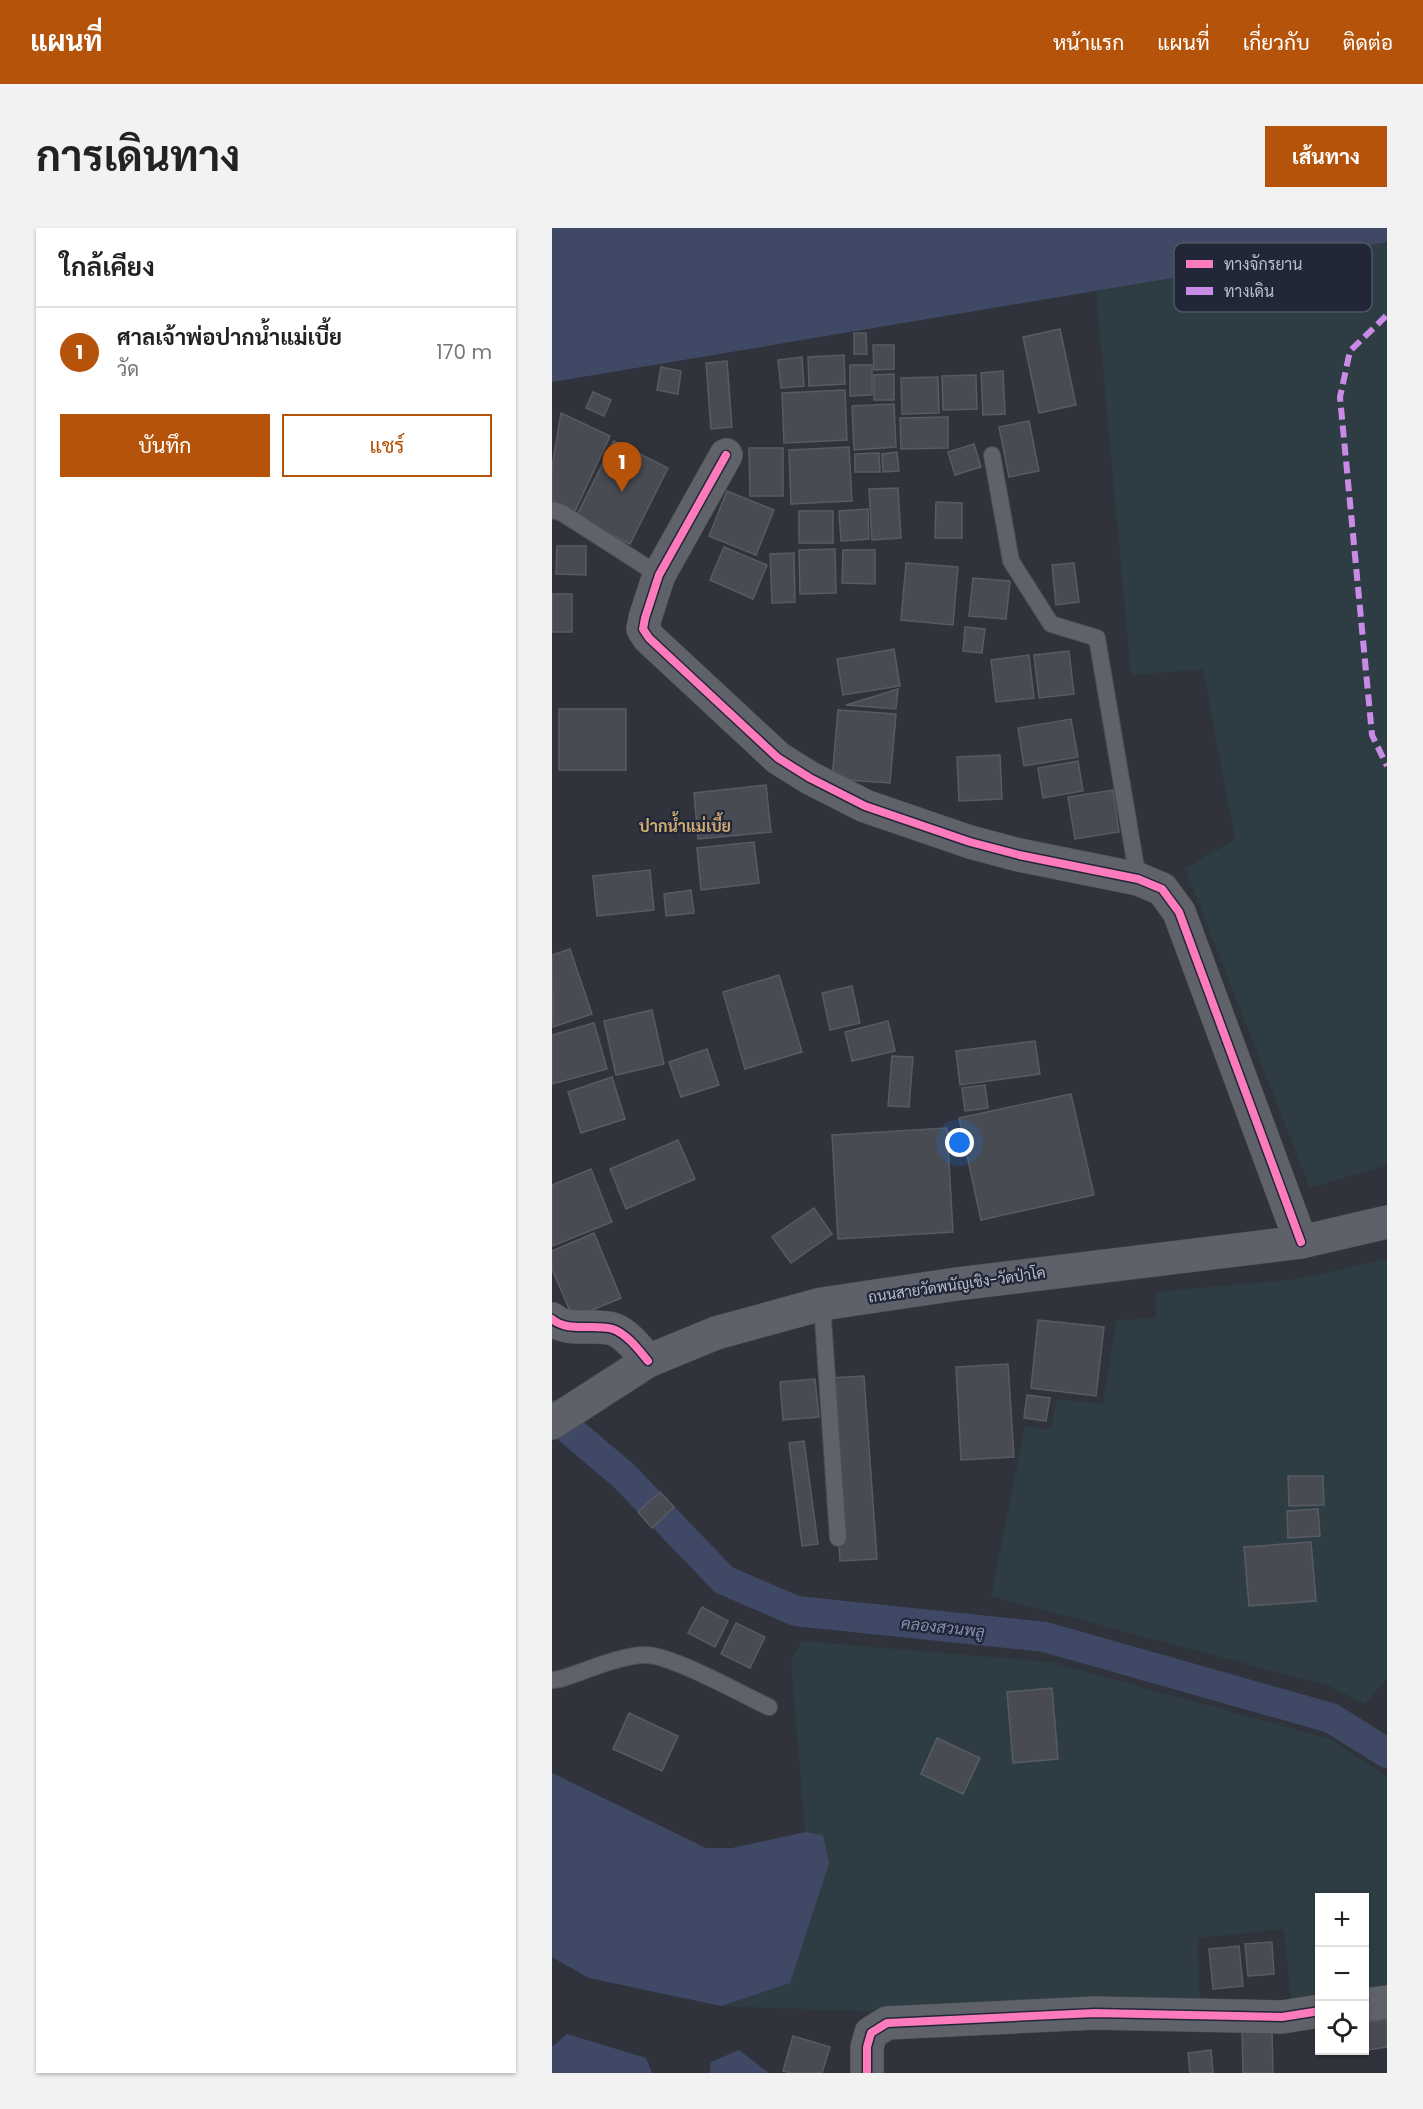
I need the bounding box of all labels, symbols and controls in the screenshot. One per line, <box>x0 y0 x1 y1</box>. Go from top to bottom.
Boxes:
text: แผนที่ <box>30 22 103 61</box>
text: หน้าแรก <box>1053 28 1124 57</box>
text: แผนที่ <box>1157 28 1210 57</box>
text: เกี่ยวกับ <box>1243 28 1310 57</box>
text: ติดต่อ <box>1343 28 1393 57</box>
button: เส้นทาง <box>1265 126 1387 187</box>
text: การเดินทาง <box>36 127 240 186</box>
legend <box>1174 243 1372 312</box>
text: ใกล้เคียง <box>60 249 155 285</box>
text: ทางจักรยาน <box>1224 253 1303 276</box>
text: ทางเดิน <box>1224 280 1274 303</box>
text: ศาลเจ้าพ่อปากน้ำแม่เบี้ย <box>117 322 342 353</box>
text: 1 <box>76 338 83 366</box>
text: 170 m <box>436 338 492 366</box>
text: วัด <box>117 355 139 383</box>
button: บันทึก <box>60 414 270 477</box>
button: แชร์ <box>282 414 492 477</box>
pin: 1 <box>602 442 642 492</box>
district label: ปากน้ำแม่เบี้ย <box>639 811 731 838</box>
your location <box>945 1128 974 1157</box>
street label: ถนนสายวัดพนัญเชิง-วัดป่าโค <box>867 1262 1047 1307</box>
water label: คลองสวนพลู <box>900 1612 986 1643</box>
map controls <box>1315 1893 1369 2055</box>
button: + <box>1315 1893 1369 1947</box>
button: − <box>1315 1947 1369 2001</box>
button: locate <box>1315 2001 1369 2055</box>

